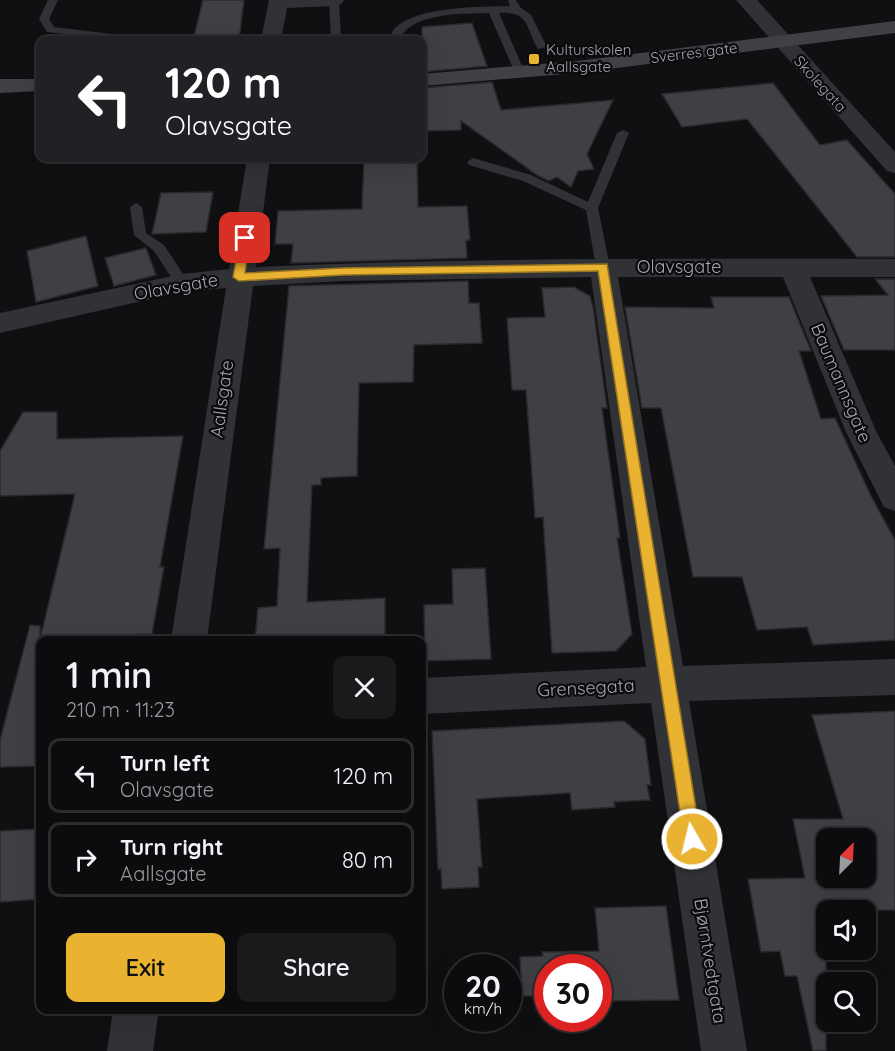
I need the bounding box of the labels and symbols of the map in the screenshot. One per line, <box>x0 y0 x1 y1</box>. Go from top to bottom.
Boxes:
street label: Sverres gate <box>649 38 738 67</box>
place label: Kulturskolen Aallsgate <box>546 40 632 76</box>
marker: Kulturskolen Aallsgate <box>527 52 541 66</box>
street label: Skolegata <box>790 52 851 116</box>
pin <box>219 212 270 263</box>
street label: Olavsgate <box>637 255 721 278</box>
street label: Olavsgate <box>132 268 220 305</box>
street label: Baumannsgate <box>806 320 877 446</box>
street label: Aallsgate <box>205 359 238 439</box>
street label: Grensegata <box>537 673 635 702</box>
position arrow <box>660 807 724 871</box>
north arrow <box>816 828 876 888</box>
street label: Bjørntvedtgata <box>689 897 732 1025</box>
speed limit sign: 30 <box>534 954 612 1032</box>

